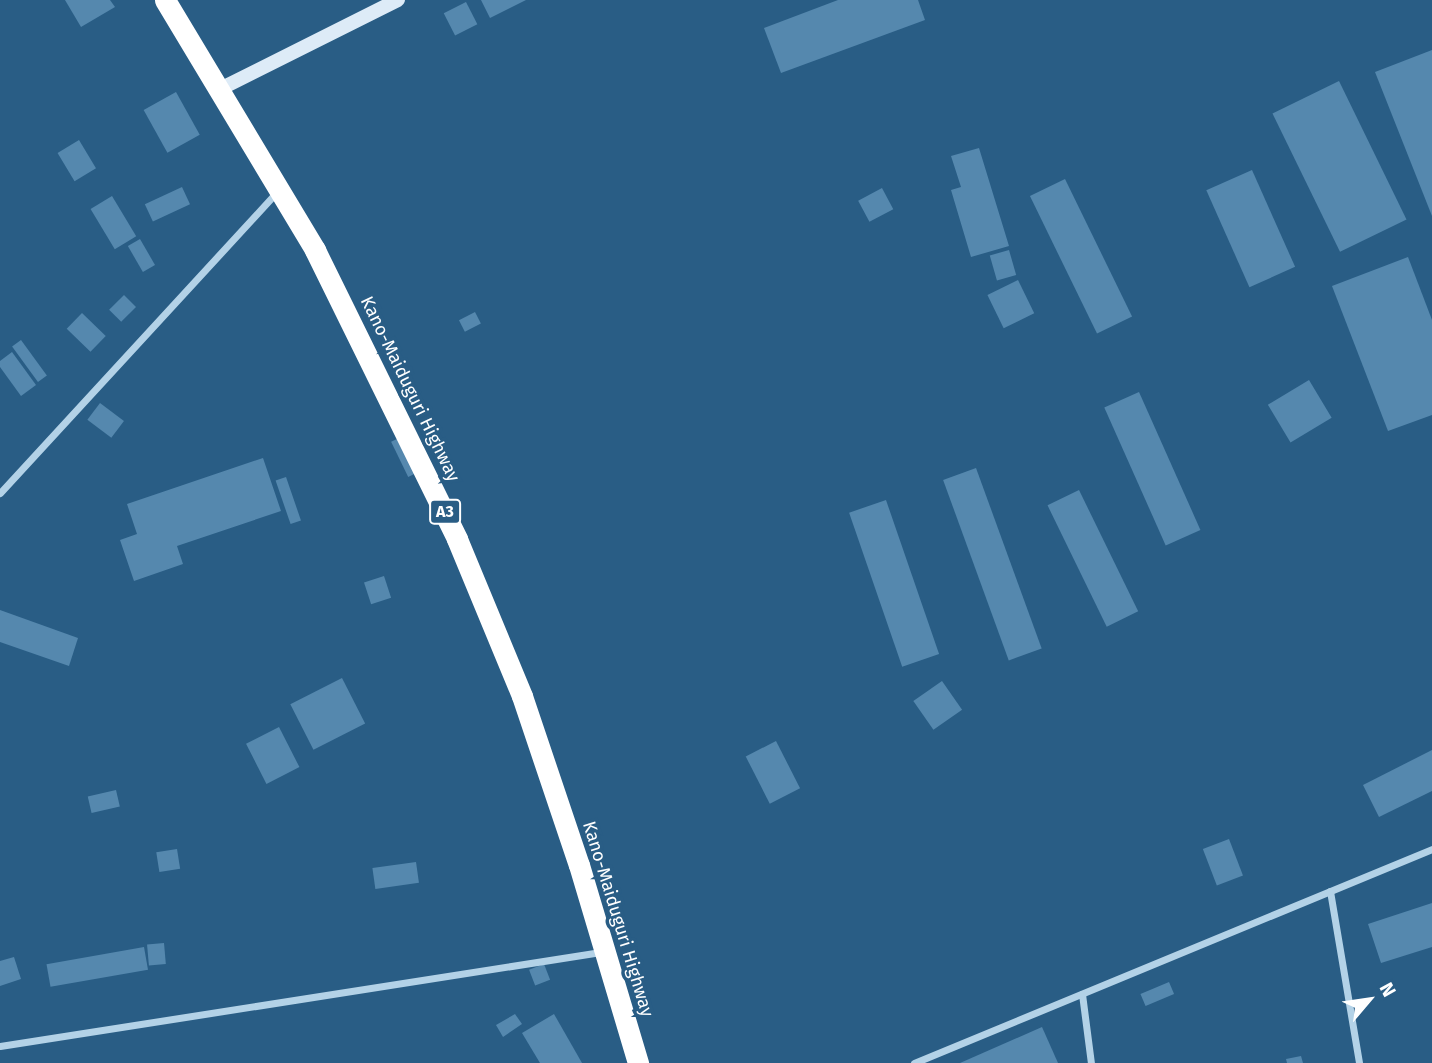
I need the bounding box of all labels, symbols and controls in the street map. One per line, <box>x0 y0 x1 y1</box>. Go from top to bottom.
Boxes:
street label: Kano-Maiduguri Highway <box>356 293 464 485</box>
road number: A3 <box>428 499 462 524</box>
street label: Kano-Maiduguri Highway <box>578 819 658 1019</box>
north arrow <box>1334 965 1404 1035</box>
text: N <box>1375 978 1401 1001</box>

